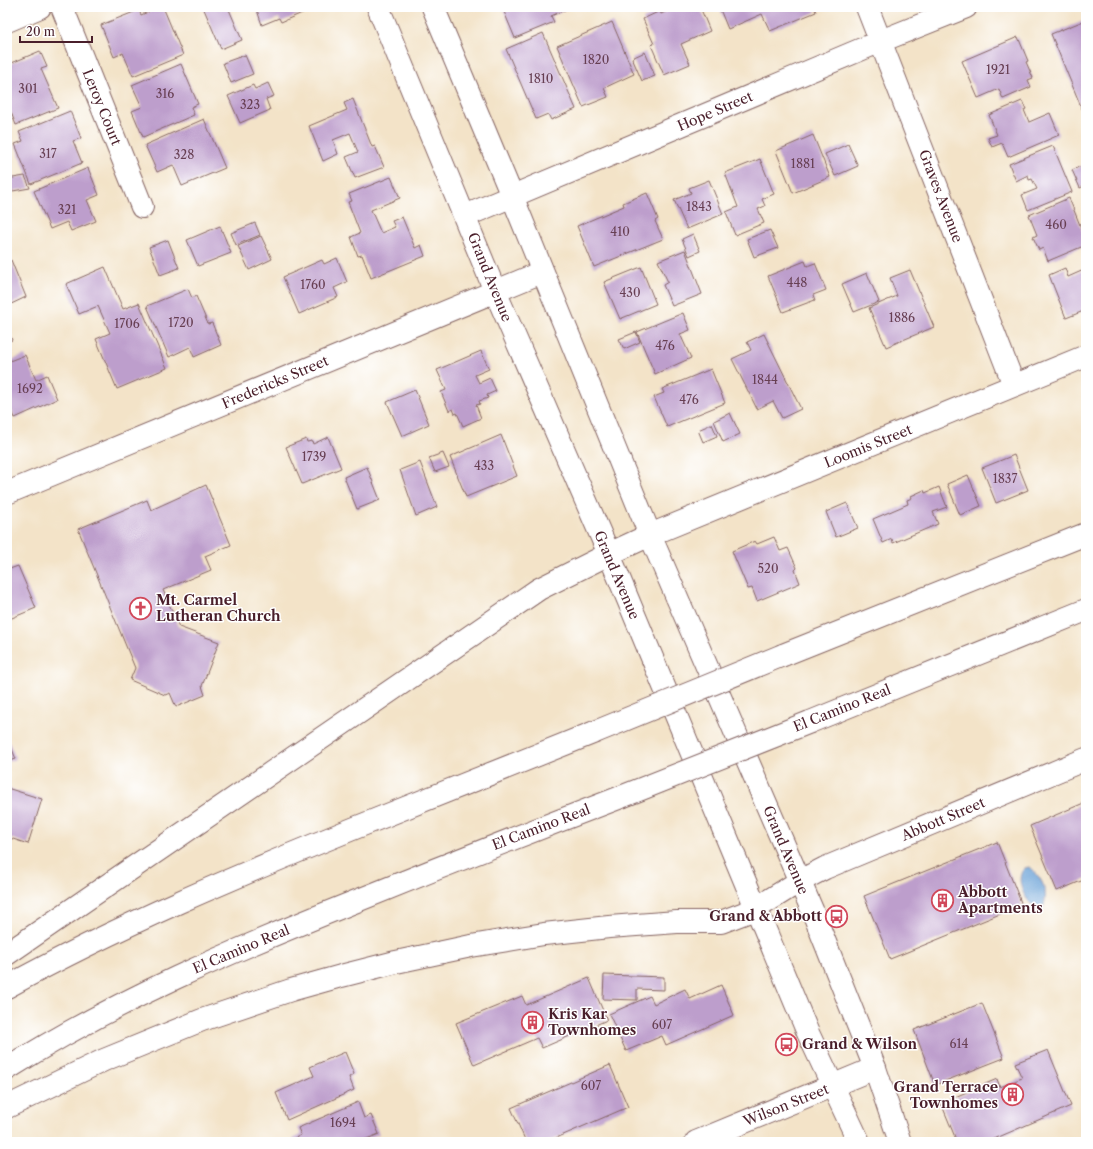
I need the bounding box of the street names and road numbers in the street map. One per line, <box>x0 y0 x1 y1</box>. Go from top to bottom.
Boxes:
street label: Leroy Court <box>79 66 126 148</box>
street label: Hope Street <box>675 87 755 135</box>
street label: Graves Avenue <box>915 147 967 245</box>
street label: Grand Avenue <box>464 230 516 324</box>
street label: Fredericks Street <box>219 351 331 413</box>
street label: Loomis Street <box>821 420 915 472</box>
street label: Grand Avenue <box>590 528 644 622</box>
street label: El Camino Real <box>791 680 893 736</box>
street label: Abbott Street <box>898 793 988 845</box>
street label: El Camino Real <box>489 800 593 854</box>
street label: Grand Avenue <box>759 803 813 897</box>
street label: El Camino Real <box>190 920 292 978</box>
street label: Wilson Street <box>740 1080 831 1131</box>

